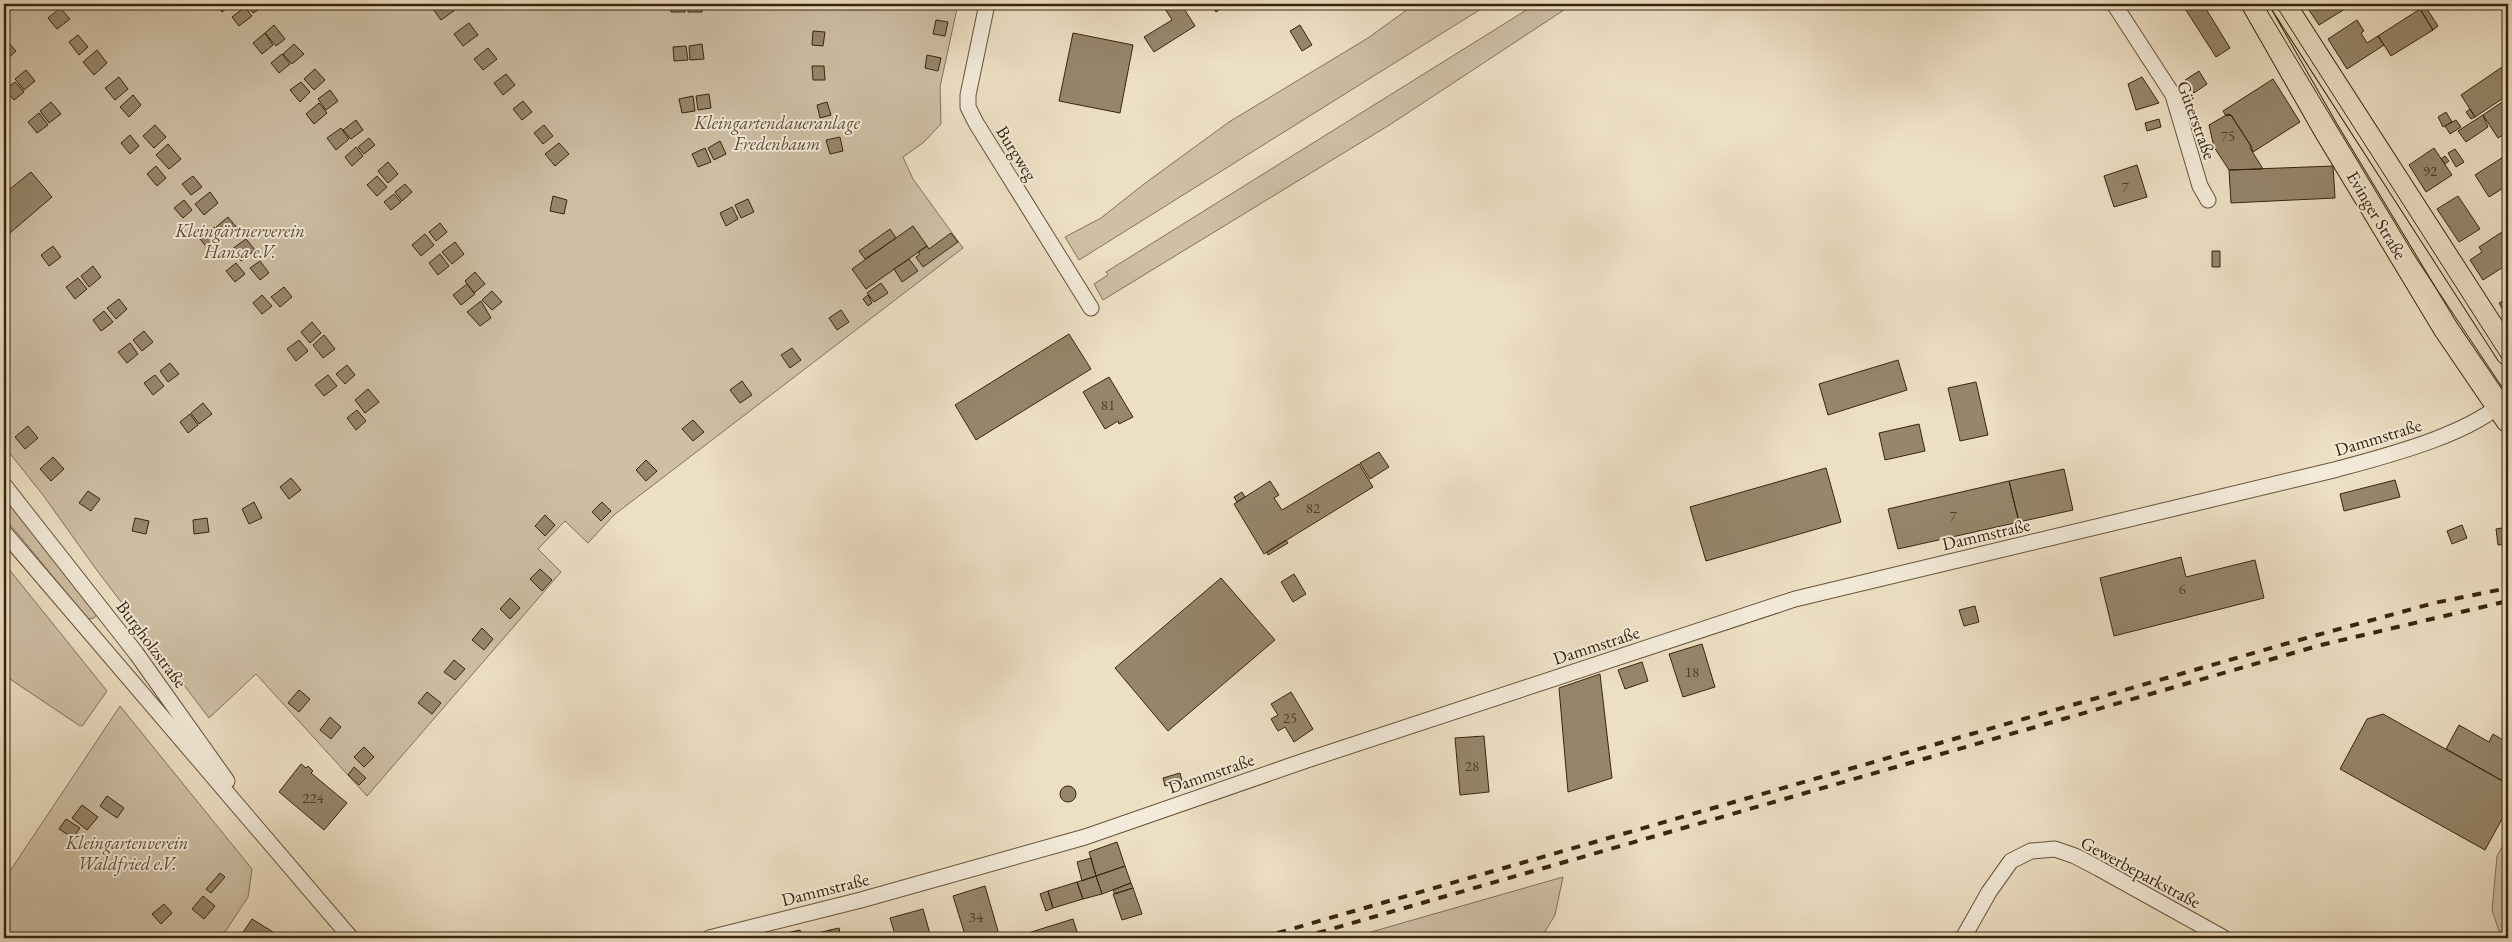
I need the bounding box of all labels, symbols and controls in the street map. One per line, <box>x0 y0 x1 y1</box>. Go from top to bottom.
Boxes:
street label: Güterstraße <box>2172 78 2222 162</box>
park label: Kleingartendaueranlage Fredenbaum <box>693 111 861 155</box>
street label: Burgweg <box>991 121 1043 185</box>
house number: 75 <box>2221 126 2235 145</box>
house number: 92 <box>2423 161 2438 180</box>
street label: Evinger Straße <box>2342 167 2412 263</box>
house number: 7 <box>2121 177 2129 196</box>
park label: Kleingärtnerverein Hansa e.V. <box>174 219 305 263</box>
house number: 81 <box>1101 395 1115 414</box>
street label: Dammstraße <box>2332 413 2424 461</box>
house number: 82 <box>1306 498 1321 517</box>
house number: 7 <box>1949 506 1957 525</box>
street label: Dammstraße <box>1940 513 2032 555</box>
house number: 6 <box>2178 579 2186 598</box>
street label: Burgholzstraße <box>112 596 192 692</box>
street label: Dammstraße <box>1550 620 1642 670</box>
house number: 18 <box>1685 662 1699 681</box>
house number: 25 <box>1283 708 1297 727</box>
street label: Dammstraße <box>1165 748 1257 798</box>
house number: 28 <box>1465 756 1479 775</box>
house number: 224 <box>302 788 325 807</box>
park label: Kleingartenverein Waldfried e.V. <box>65 831 188 876</box>
street label: Gewerbeparkstraße <box>2077 831 2205 913</box>
street label: Dammstraße <box>779 867 871 911</box>
house number: 34 <box>969 907 984 926</box>

